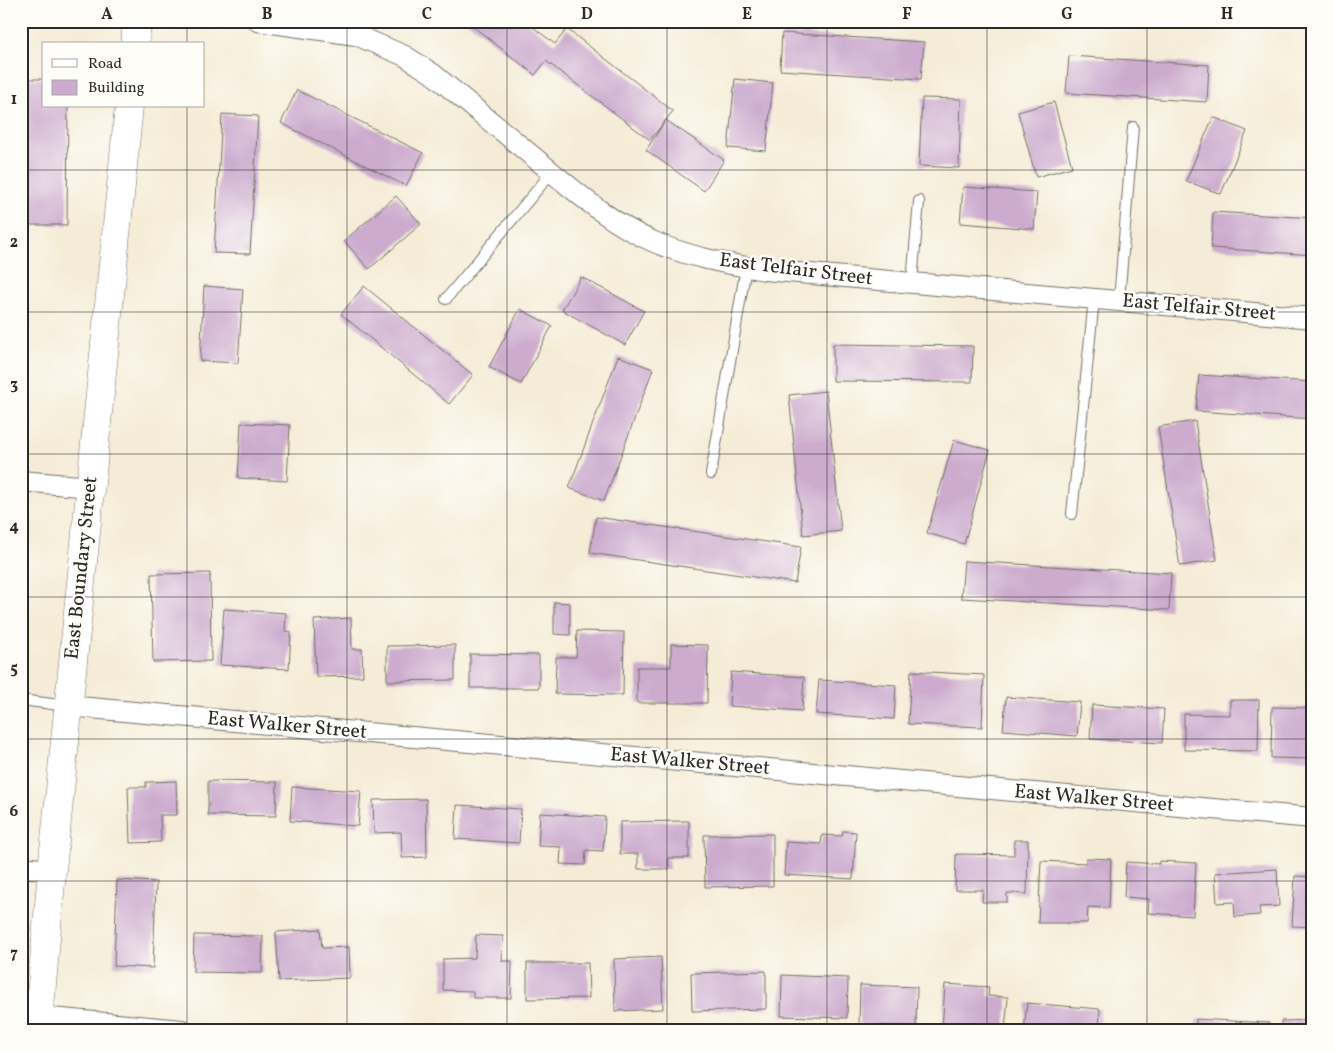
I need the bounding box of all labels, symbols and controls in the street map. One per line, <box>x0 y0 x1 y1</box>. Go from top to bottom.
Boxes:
text: A <box>101 4 113 26</box>
text: B <box>262 4 273 26</box>
text: C <box>422 4 432 26</box>
text: D <box>581 4 593 26</box>
text: E <box>742 4 752 26</box>
text: F <box>902 4 912 26</box>
text: G <box>1061 4 1073 26</box>
text: H <box>1221 4 1233 26</box>
legend <box>42 42 205 108</box>
text: Road <box>88 54 122 75</box>
text: Building <box>88 78 145 99</box>
text: 1 <box>11 89 17 111</box>
text: 2 <box>10 232 18 254</box>
street label: East Telfair Street <box>718 247 874 293</box>
street label: East Telfair Street <box>1121 287 1277 329</box>
text: 3 <box>10 374 18 396</box>
street label: East Boundary Street <box>58 475 106 661</box>
text: 4 <box>9 516 19 538</box>
text: 5 <box>10 658 18 680</box>
street label: East Walker Street <box>206 705 368 747</box>
street label: East Walker Street <box>609 741 771 783</box>
street label: East Walker Street <box>1013 778 1175 820</box>
text: 6 <box>10 801 19 823</box>
text: 7 <box>10 943 18 965</box>

